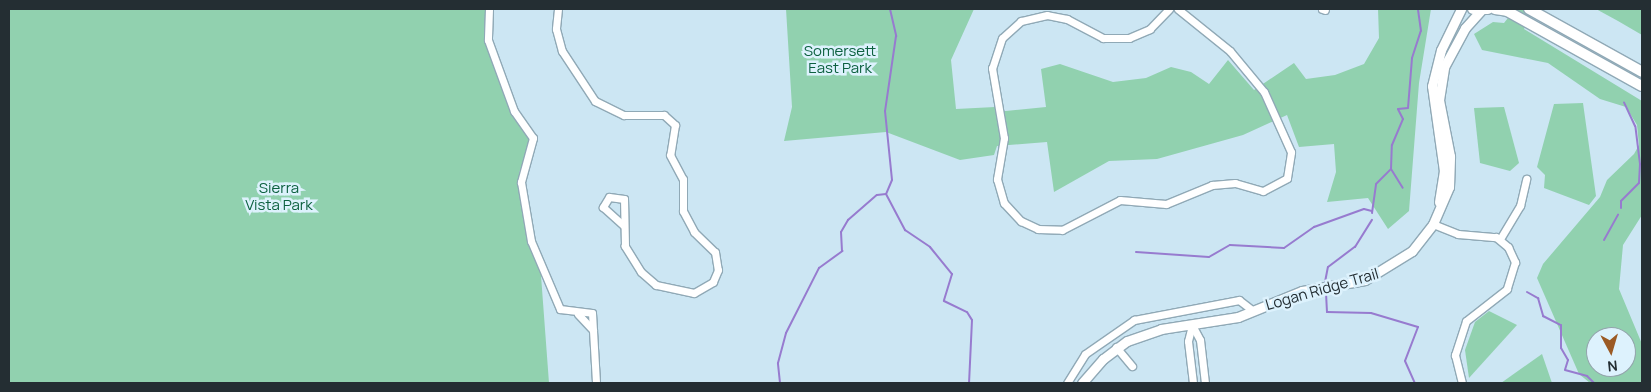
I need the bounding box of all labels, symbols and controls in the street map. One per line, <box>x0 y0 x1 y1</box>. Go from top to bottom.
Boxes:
park label: Somersett East Park <box>804 41 876 76</box>
park label: Sierra Vista Park <box>245 178 313 213</box>
street label: Logan Ridge Trail <box>1263 264 1381 314</box>
north arrow <box>1586 327 1636 377</box>
text: N <box>1607 356 1619 376</box>

